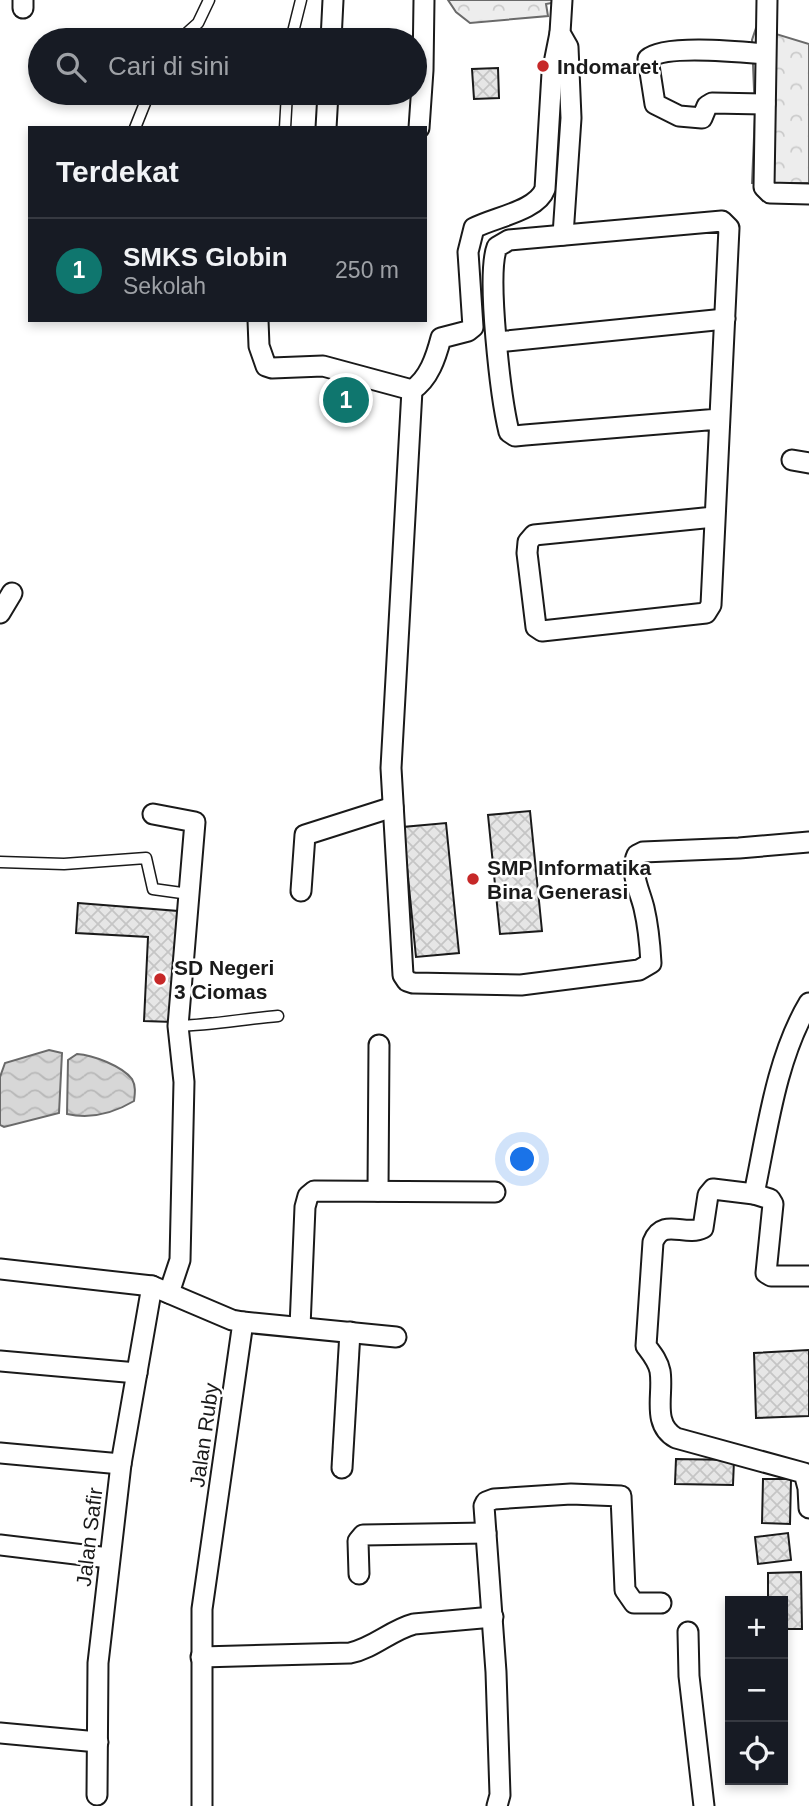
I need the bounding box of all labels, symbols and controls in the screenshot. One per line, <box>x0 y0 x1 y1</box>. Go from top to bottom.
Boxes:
search box <box>28 28 427 105</box>
icon: search <box>52 48 90 86</box>
text: Cari di sini <box>108 51 229 81</box>
place label: Indomaret <box>557 55 659 78</box>
marker: Indomaret <box>535 58 551 74</box>
text: Terdekat <box>56 155 179 188</box>
text: SMKS Globin <box>123 242 288 272</box>
text: 1 <box>73 257 85 283</box>
text: 250 m <box>335 257 399 283</box>
text: Sekolah <box>123 273 206 299</box>
pin: 1 <box>323 374 369 426</box>
place label: SMP Informatika Bina Generasi <box>487 856 651 903</box>
marker: SMP Informatika Bina Generasi <box>465 871 481 887</box>
place label: SD Negeri 3 Ciomas <box>174 956 274 1003</box>
marker: SD Negeri 3 Ciomas <box>152 971 168 987</box>
your location <box>505 1142 539 1176</box>
street label: Jalan Ruby <box>185 1381 223 1489</box>
street label: Jalan Safir <box>72 1486 106 1588</box>
map controls <box>725 1596 788 1785</box>
button: + <box>725 1596 788 1659</box>
button: − <box>725 1659 788 1722</box>
button: locate <box>725 1722 788 1785</box>

